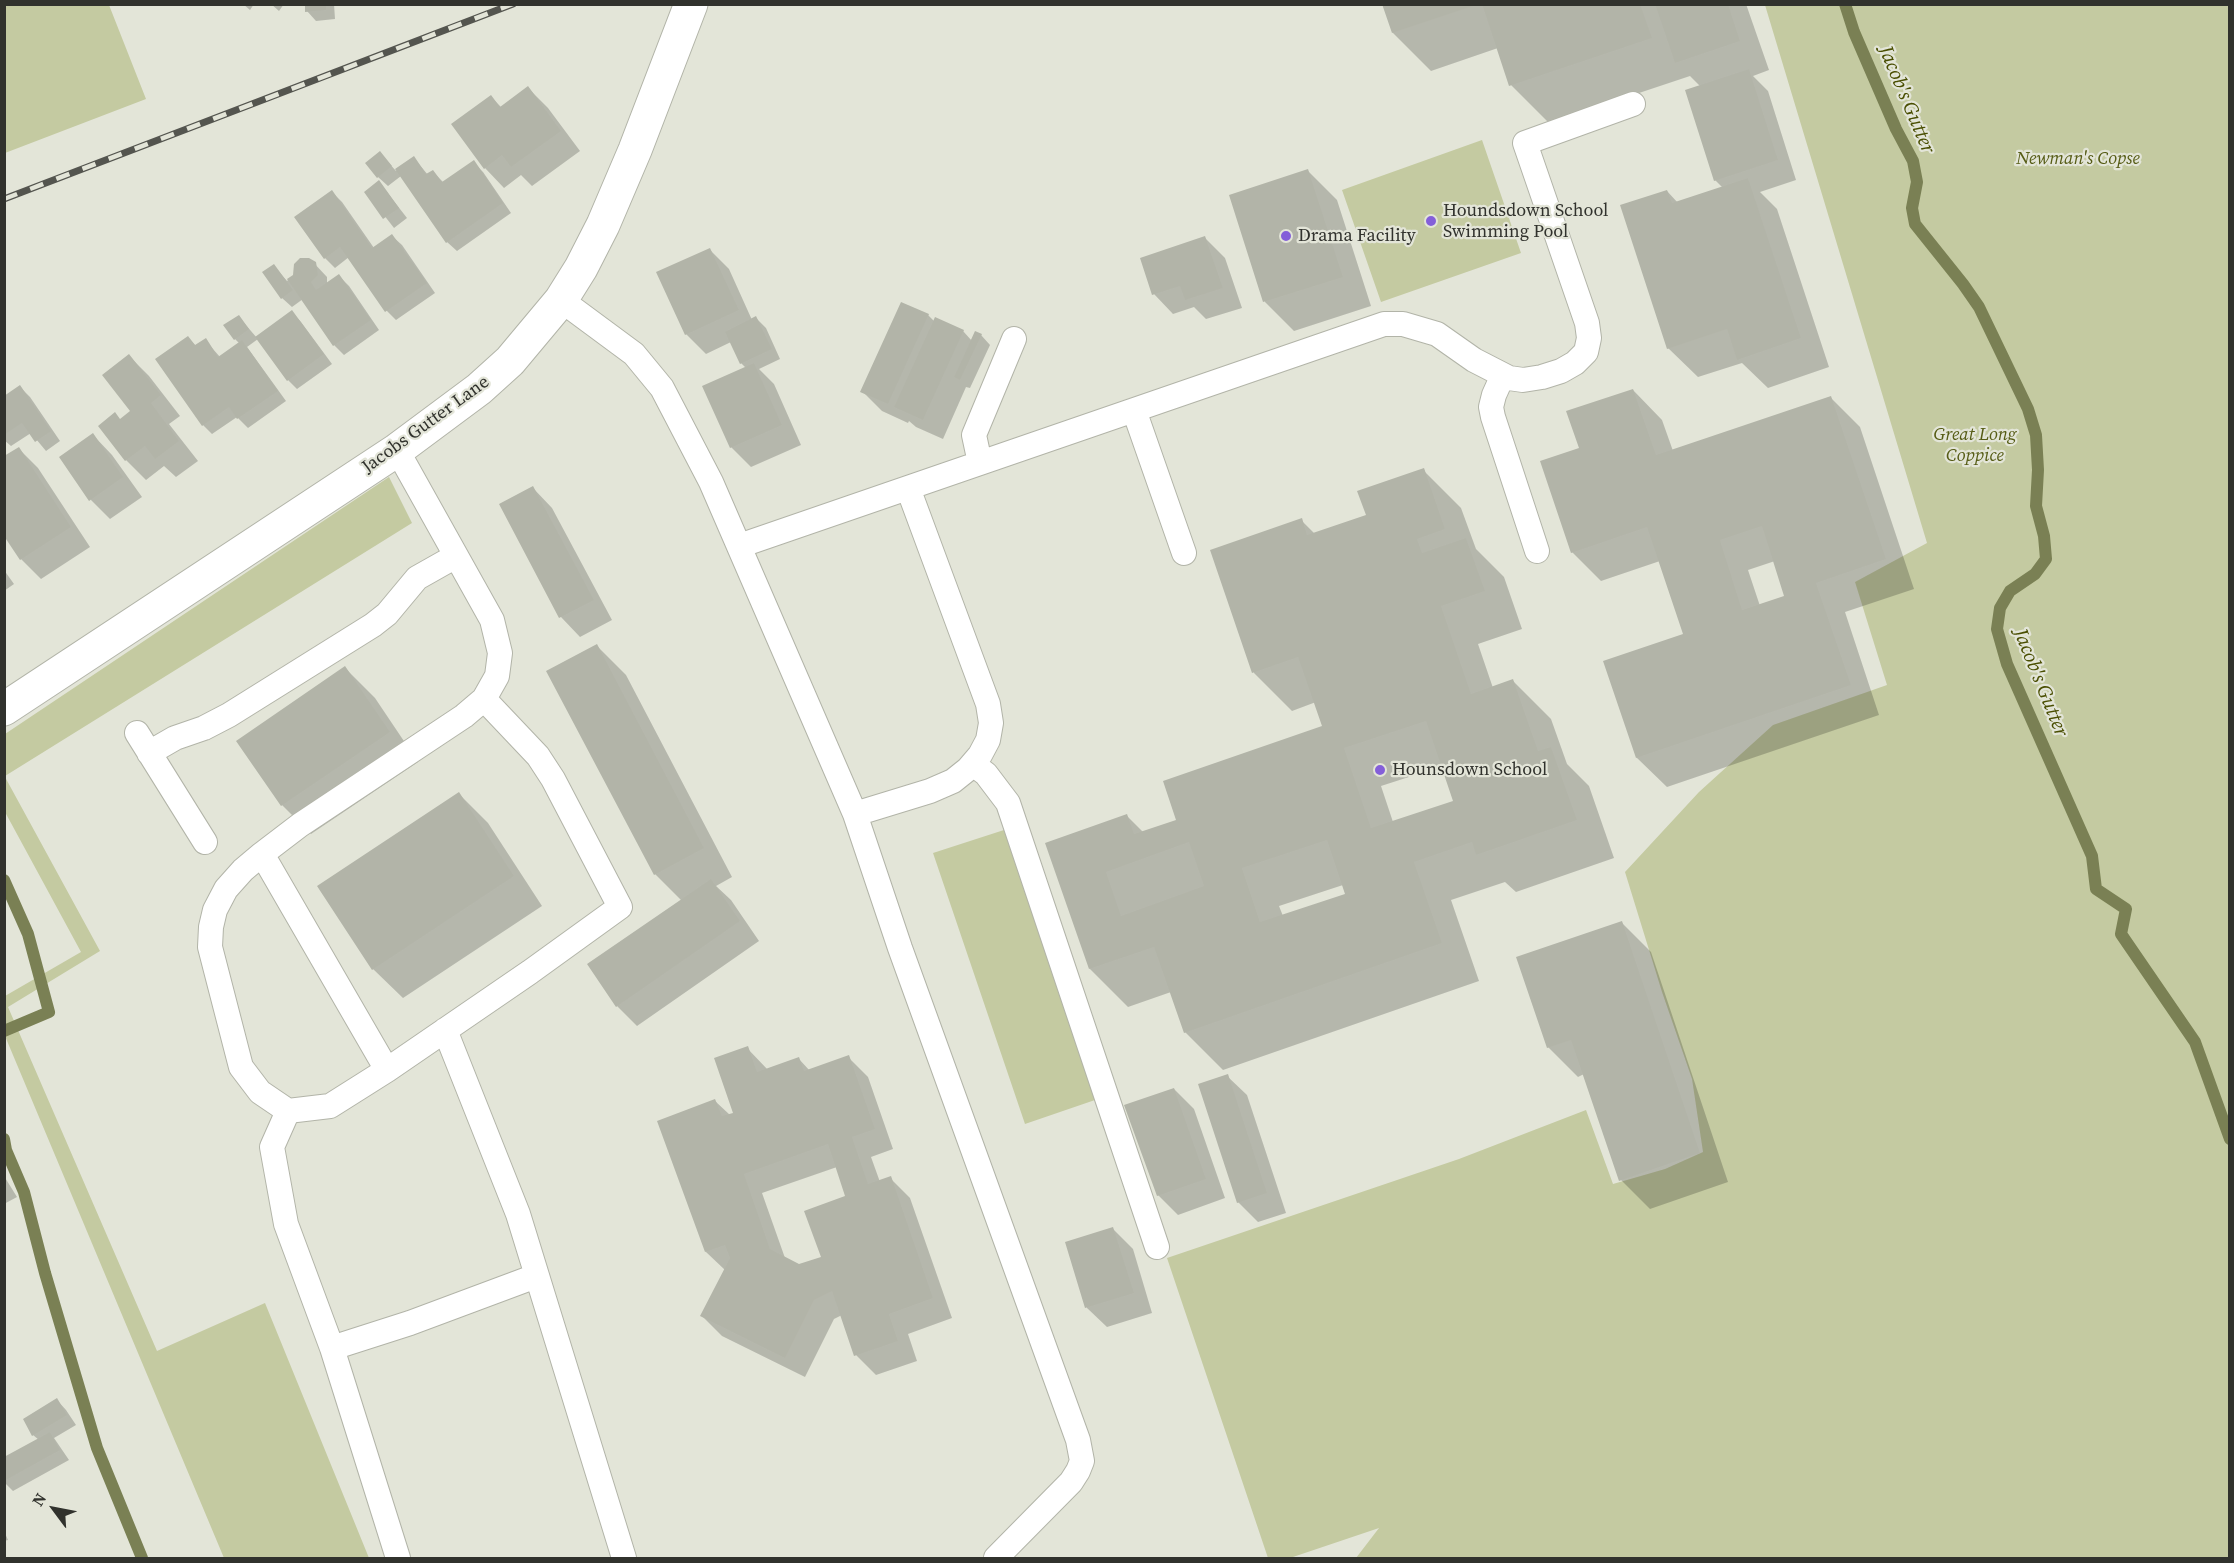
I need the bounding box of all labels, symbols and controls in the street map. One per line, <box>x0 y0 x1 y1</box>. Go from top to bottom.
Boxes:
water label: Jacob's Gutter <box>1873 43 1939 157</box>
park label: Newman's Copse <box>2016 148 2140 170</box>
place label: Houndsdown School Swimming Pool <box>1443 200 1608 242</box>
marker: Houndsdown School Swimming Pool <box>1424 214 1438 228</box>
place label: Drama Facility <box>1298 225 1416 247</box>
marker: Drama Facility <box>1279 229 1293 243</box>
street label: Jacobs Gutter Lane <box>358 372 494 478</box>
park label: Great Long Coppice <box>1933 424 2017 466</box>
water label: Jacob's Gutter <box>2007 625 2073 741</box>
place label: Hounsdown School <box>1392 759 1547 781</box>
marker: Hounsdown School <box>1373 763 1387 777</box>
north arrow <box>24 1479 84 1539</box>
text: N <box>26 1489 51 1510</box>

